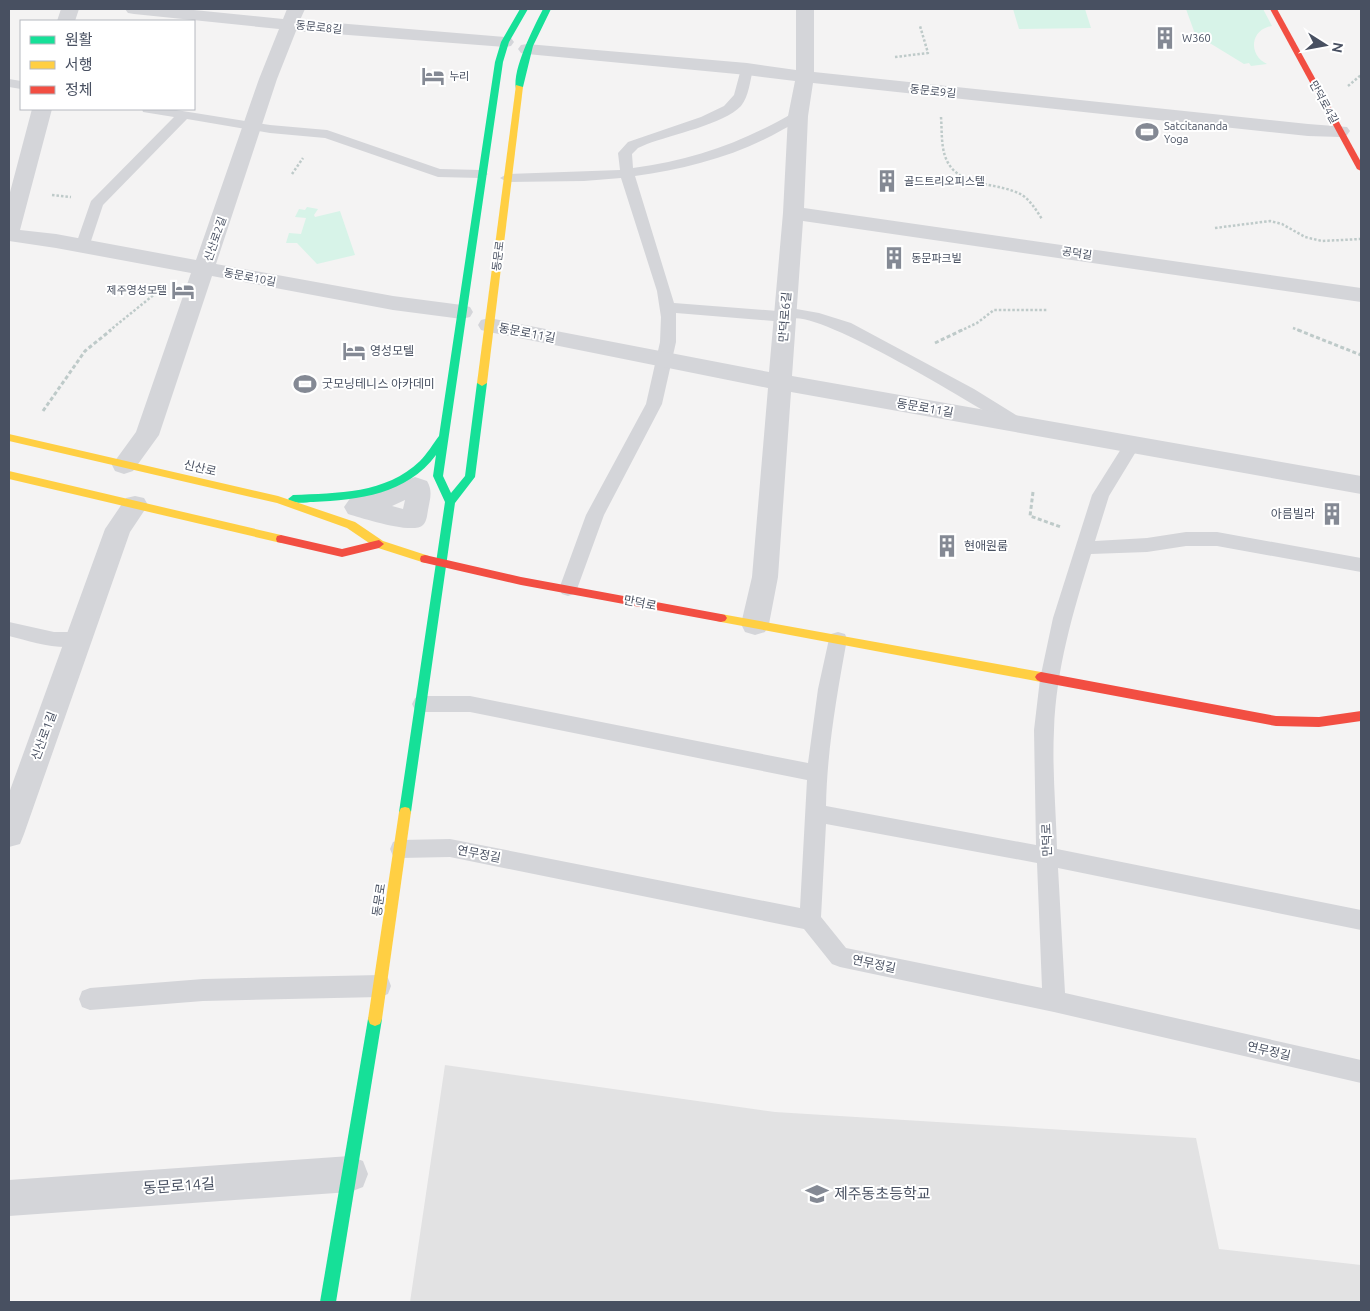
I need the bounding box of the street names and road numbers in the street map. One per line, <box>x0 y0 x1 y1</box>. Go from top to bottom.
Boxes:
street label: 동문로8길 <box>295 19 343 35</box>
street label: 만덕로4길 <box>1307 79 1341 125</box>
street label: 동문로9길 <box>909 83 957 99</box>
street label: 신산로2길 <box>202 215 228 263</box>
street label: 동문로 <box>490 240 506 272</box>
street label: 공덕길 <box>1061 245 1093 261</box>
street label: 동문로10길 <box>223 266 277 288</box>
street label: 만덕로6길 <box>776 291 793 343</box>
street label: 동문로11길 <box>498 321 557 344</box>
street label: 동문로11길 <box>896 396 955 419</box>
street label: 신산로 <box>183 457 218 478</box>
street label: 만덕로 <box>623 593 658 612</box>
street label: 신산로1길 <box>29 710 58 762</box>
street label: 만덕로 <box>1039 823 1054 857</box>
street label: 연무정길 <box>456 843 502 864</box>
street label: 동문로 <box>370 883 387 917</box>
street label: 연무정길 <box>851 953 897 974</box>
street label: 연무정길 <box>1246 1039 1292 1062</box>
street label: 동문로14길 <box>142 1175 216 1196</box>

